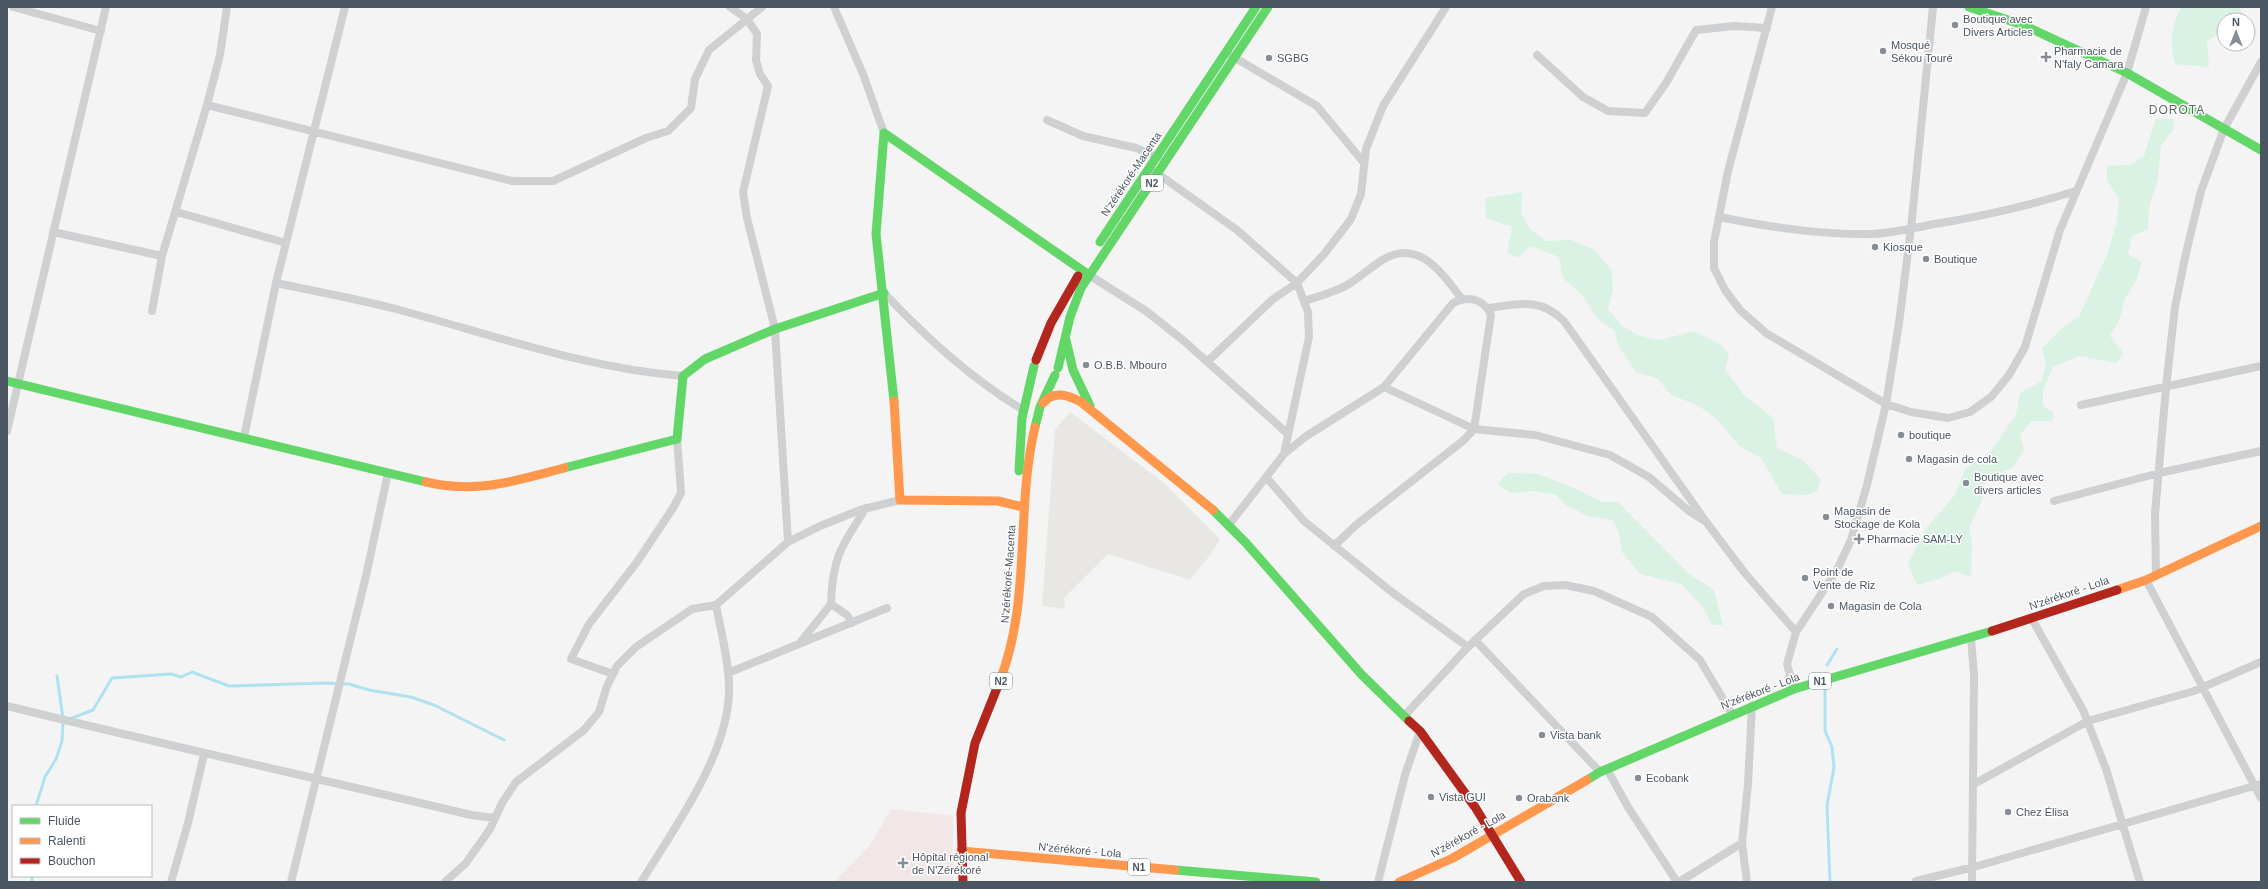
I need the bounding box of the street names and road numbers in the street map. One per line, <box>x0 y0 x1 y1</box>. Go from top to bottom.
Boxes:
street label: N'zérékoré-Macenta <box>1098 129 1164 218</box>
road number: N2 <box>1141 175 1163 191</box>
street label: N'zérékoré-Macenta <box>999 523 1017 624</box>
street label: N'zérékoré - Lola <box>2028 573 2111 612</box>
street label: N'zérékoré - Lola <box>1719 670 1802 712</box>
road number: N2 <box>990 673 1012 689</box>
road number: N1 <box>1809 673 1831 689</box>
street label: N'zérékoré - Lola <box>1429 808 1508 859</box>
street label: N'zérékoré - Lola <box>1038 840 1123 860</box>
road number: N1 <box>1128 859 1150 875</box>

